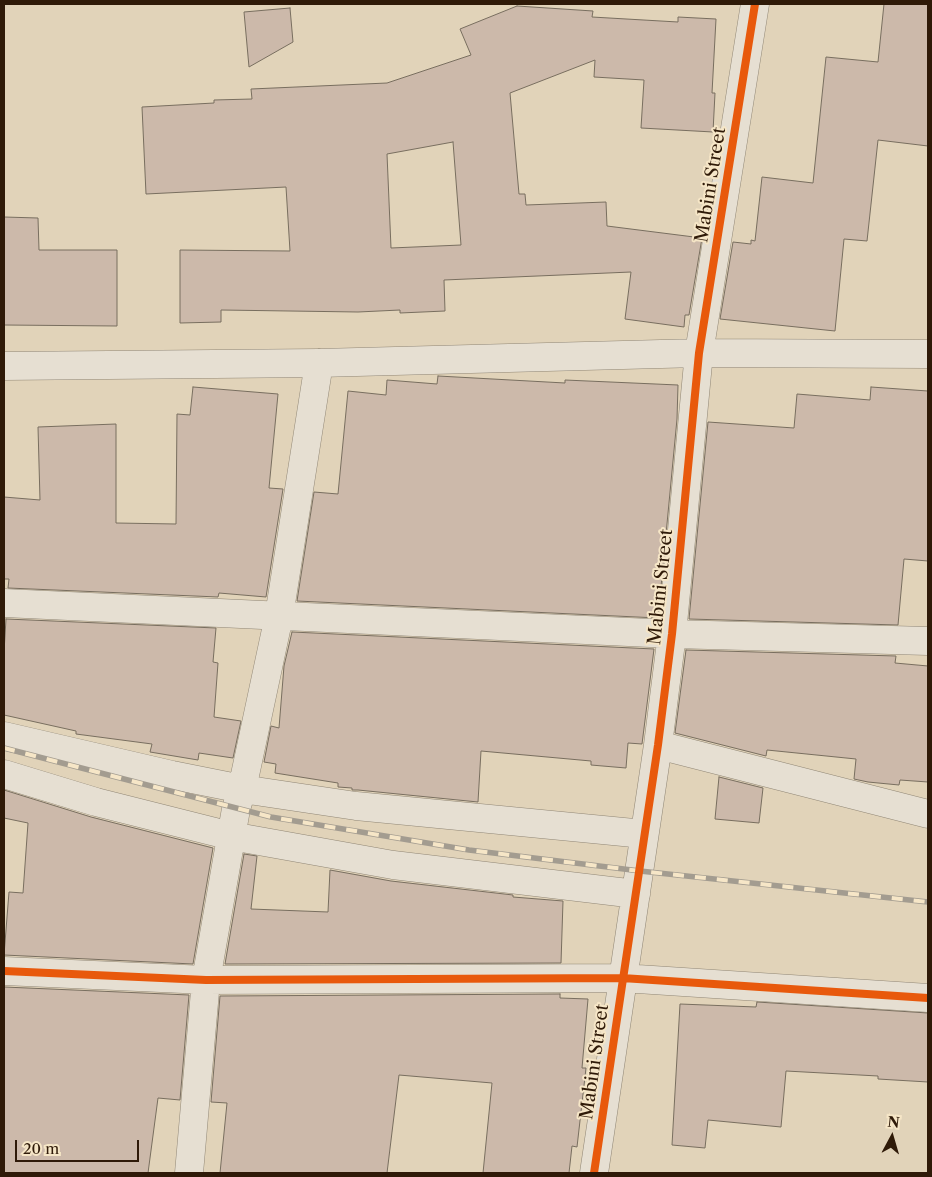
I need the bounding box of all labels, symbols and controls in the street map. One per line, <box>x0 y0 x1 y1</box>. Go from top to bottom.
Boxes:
street label: Mabini Street <box>691 126 731 244</box>
street label: Mabini Street <box>644 528 678 646</box>
street label: Mabini Street <box>576 1003 614 1121</box>
north arrow <box>867 1112 917 1162</box>
text: N <box>887 1112 901 1132</box>
scale bar <box>18 1130 141 1162</box>
text: 20 m <box>23 1139 59 1158</box>

